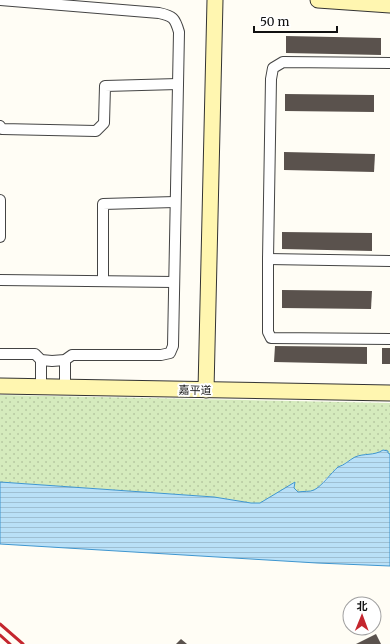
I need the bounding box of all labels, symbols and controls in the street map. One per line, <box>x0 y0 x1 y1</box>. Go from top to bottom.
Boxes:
scale bar <box>254 8 337 34</box>
text: 50 m <box>260 14 289 29</box>
street label: 嘉平道 <box>178 383 212 397</box>
north arrow <box>342 596 382 636</box>
text: 北 <box>357 599 368 613</box>

